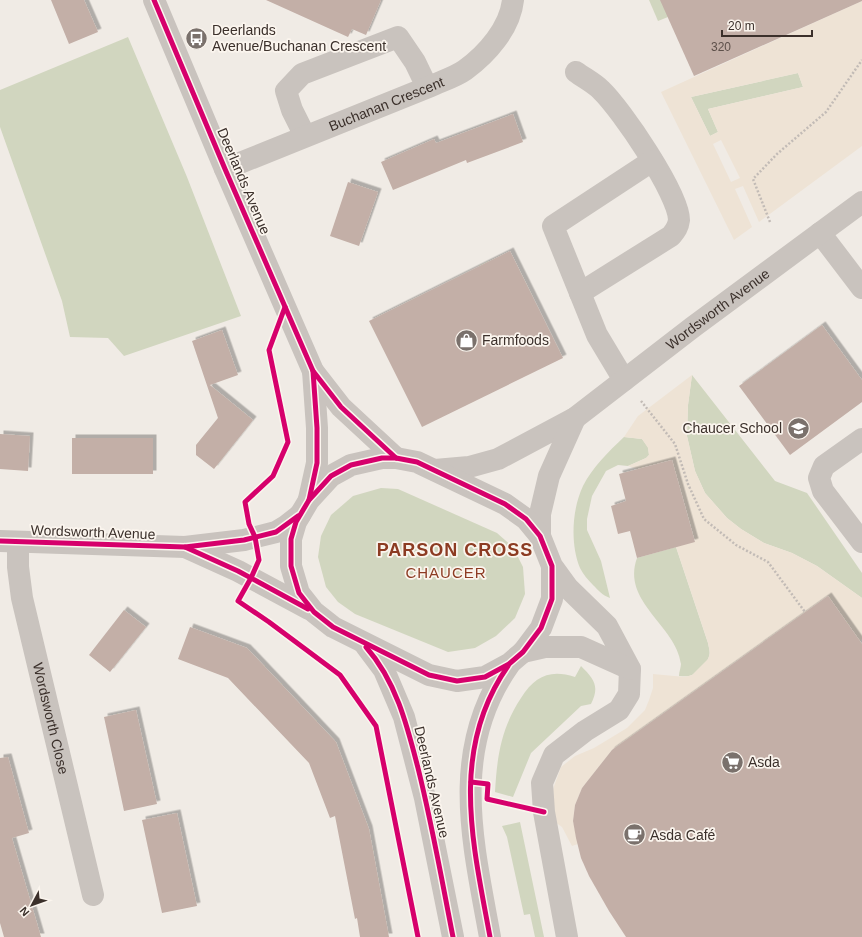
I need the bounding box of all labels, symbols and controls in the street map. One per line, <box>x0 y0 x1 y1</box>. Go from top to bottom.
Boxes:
scale bar <box>722 12 812 38</box>
text: 20 m <box>728 19 755 33</box>
place label: Deerlands Avenue/Buchanan Crescent <box>212 22 386 54</box>
bus stop icon: Deerlands Avenue/Buchanan Crescent <box>184 25 210 51</box>
house number: 320 <box>711 40 731 54</box>
street label: Buchanan Crescent <box>326 73 446 134</box>
street label: Deerlands Avenue <box>214 125 274 237</box>
street label: Wordsworth Avenue <box>663 265 773 353</box>
shop icon: Farmfoods <box>453 327 479 353</box>
place label: Farmfoods <box>482 332 549 348</box>
school or university icon: Chaucer School <box>785 415 811 441</box>
place label: Chaucer School <box>682 420 782 436</box>
street label: Wordsworth Avenue <box>30 522 156 542</box>
district label: PARSON CROSS <box>377 540 533 560</box>
district label: CHAUCER <box>405 564 487 581</box>
street label: Wordsworth Close <box>30 661 72 776</box>
street label: Deerlands Avenue <box>411 725 453 840</box>
supermarket icon: Asda <box>719 749 745 775</box>
place label: Asda <box>748 754 780 770</box>
cafe icon: Asda Café <box>622 822 648 848</box>
place label: Asda Café <box>650 827 716 843</box>
north arrow <box>12 885 52 925</box>
text: N <box>17 905 32 918</box>

